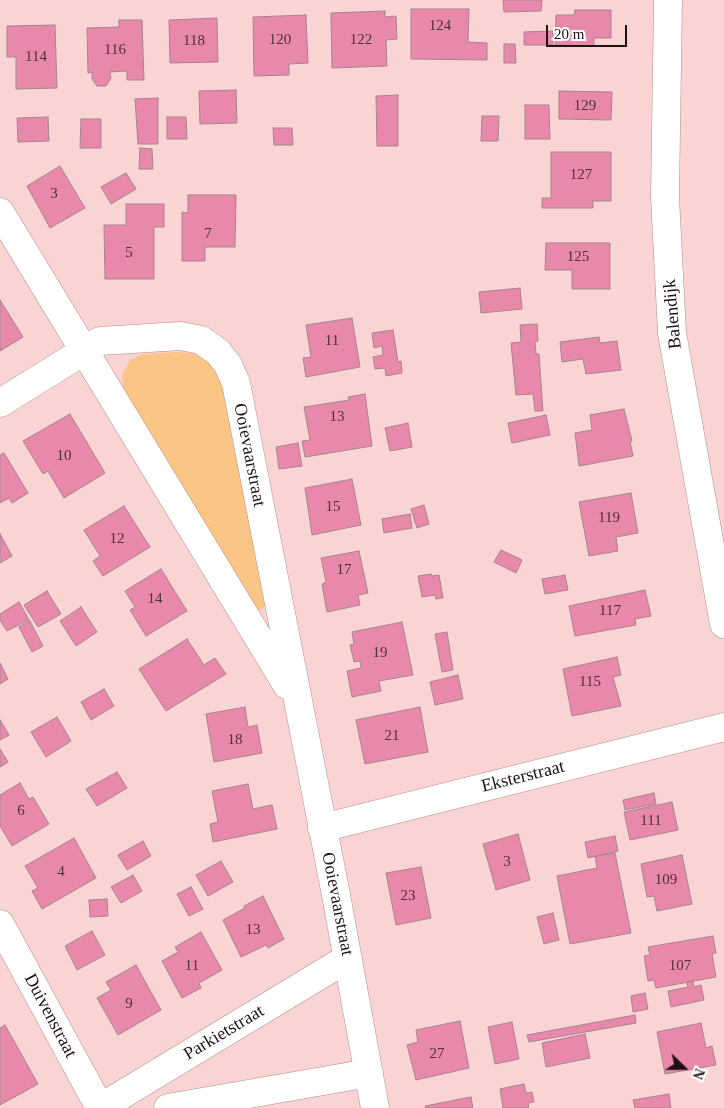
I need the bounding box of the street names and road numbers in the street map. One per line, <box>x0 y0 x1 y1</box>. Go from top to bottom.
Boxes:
street label: Balendijk <box>659 278 687 350</box>
street label: Ooievaarstraat <box>228 401 270 509</box>
street label: Eksterstraat <box>479 756 567 798</box>
street label: Ooievaarstraat <box>316 850 358 958</box>
street label: Duivenstraat <box>19 970 81 1062</box>
street label: Parkietstraat <box>180 1001 268 1065</box>

